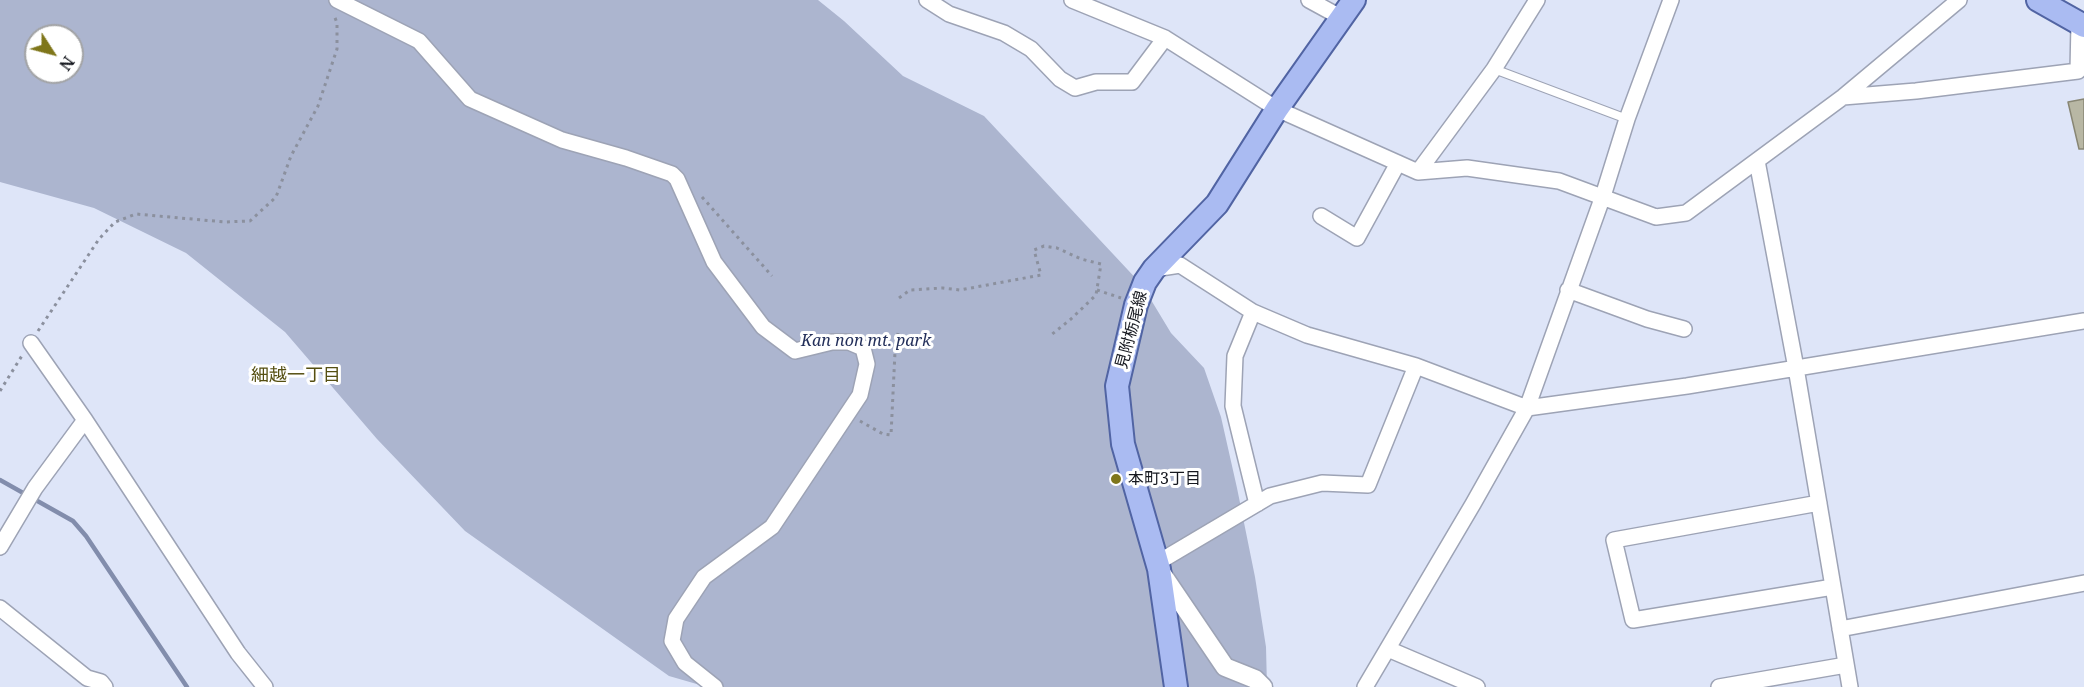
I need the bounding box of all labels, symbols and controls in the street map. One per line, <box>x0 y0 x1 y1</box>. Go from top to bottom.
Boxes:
north arrow <box>24 24 84 84</box>
text: N <box>54 52 80 75</box>
street label: 見附栃尾線 <box>1112 289 1152 371</box>
park label: Kan non mt. park <box>801 331 931 351</box>
district label: 細越一丁目 <box>251 365 341 387</box>
place label: 本町3丁目 <box>1128 469 1201 489</box>
marker: 本町3丁目 <box>1109 472 1123 486</box>

